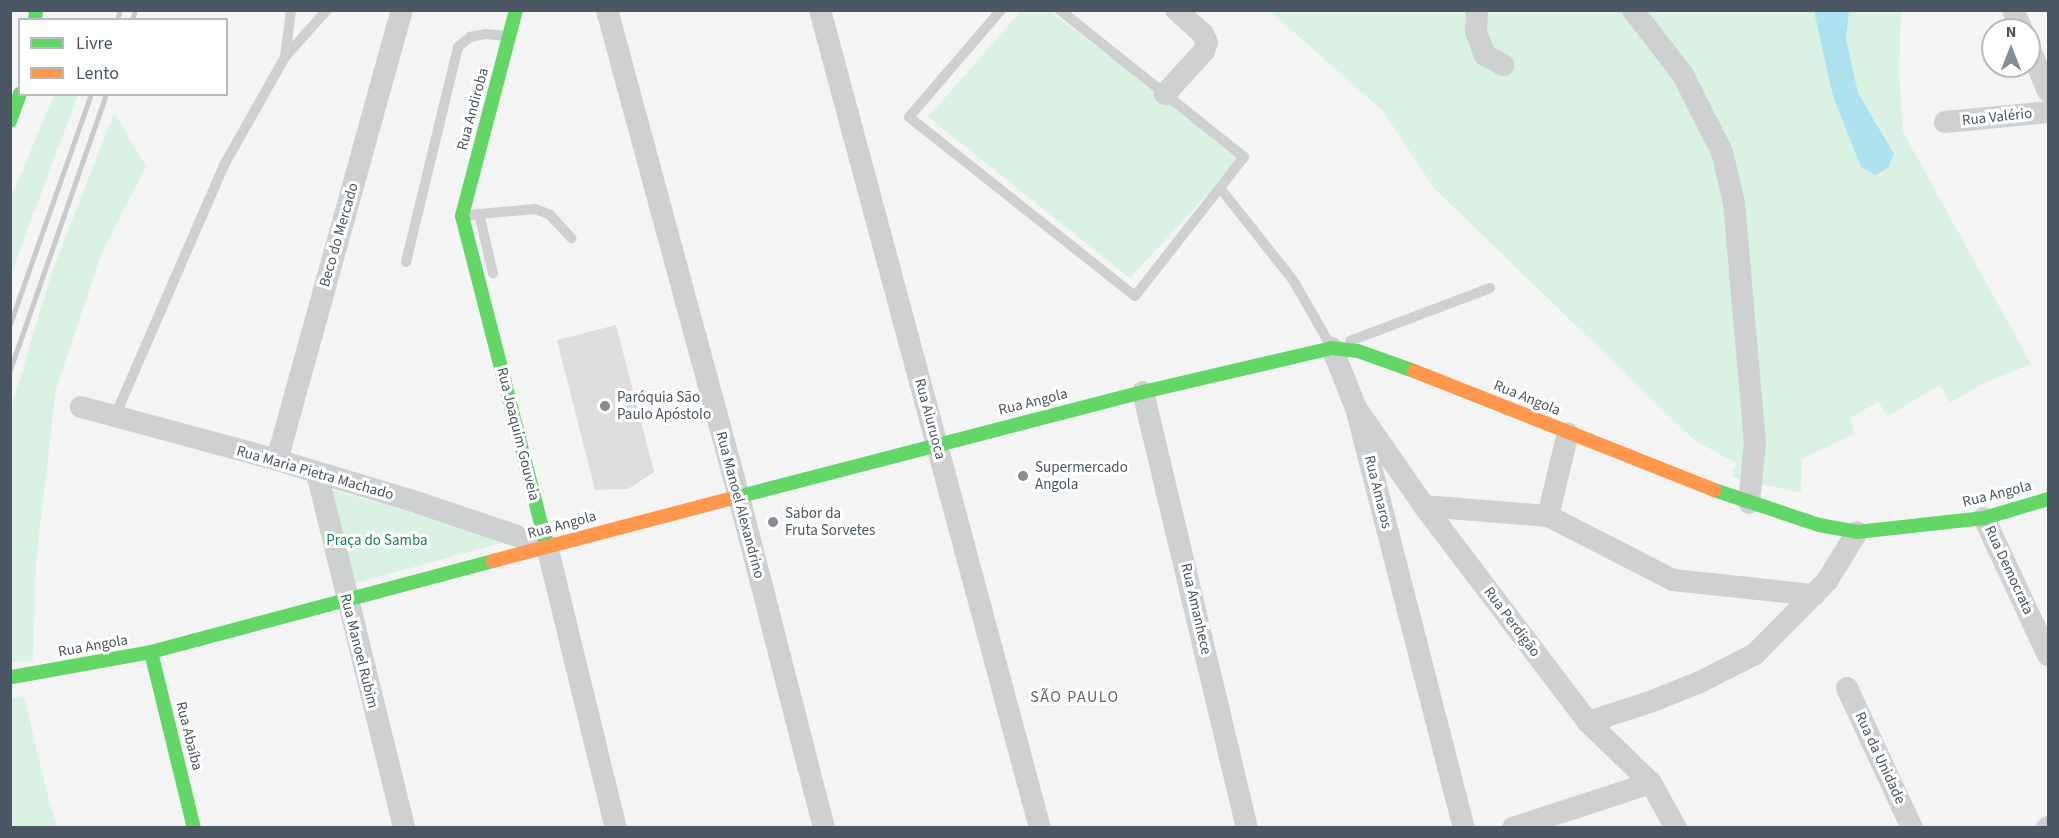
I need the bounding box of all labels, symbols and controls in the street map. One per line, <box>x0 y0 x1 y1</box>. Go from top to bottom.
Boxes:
legend <box>18 18 228 96</box>
north arrow <box>1981 18 2041 78</box>
text: N <box>2006 21 2016 43</box>
text: Livre <box>76 31 113 56</box>
text: Lento <box>76 61 119 86</box>
street label: Rua Andiroba <box>453 66 493 152</box>
street label: Rua Valério <box>1961 104 2033 130</box>
street label: Beco do Mercado <box>316 181 362 289</box>
street label: Rua Joaquim Gouveia <box>493 365 543 503</box>
street label: Rua Angola <box>1491 376 1563 420</box>
street label: Rua Aiuruoca <box>911 377 949 461</box>
street label: Rua Angola <box>997 385 1069 419</box>
place label: Paróquia São Paulo Apóstolo <box>617 388 711 423</box>
marker: Paróquia São Paulo Apóstolo <box>598 399 612 413</box>
street label: Rua Manoel Alexandrino <box>712 430 768 580</box>
street label: Rua Maria Pietra Machado <box>234 442 396 504</box>
street label: Rua Amaros <box>1360 454 1396 530</box>
place label: Supermercado Angola <box>1035 458 1128 493</box>
marker: Supermercado Angola <box>1016 469 1030 483</box>
street label: Rua Angola <box>1961 477 2033 511</box>
place label: Sabor da Fruta Sorvetes <box>785 504 875 539</box>
street label: Rua Angola <box>526 507 598 543</box>
marker: Sabor da Fruta Sorvetes <box>766 515 780 529</box>
street label: Rua Democrata <box>1981 523 2037 617</box>
park label: Praça do Samba <box>326 532 428 550</box>
street label: Rua Amanhece <box>1177 562 1215 656</box>
street label: Rua Perdigão <box>1480 583 1544 661</box>
street label: Rua Manoel Rubim <box>336 592 382 710</box>
street label: Rua Angola <box>57 631 129 661</box>
district label: SÃO PAULO <box>1030 687 1120 707</box>
street label: Rua Abaíba <box>172 700 206 772</box>
street label: Rua da Unidade <box>1851 709 1909 807</box>

